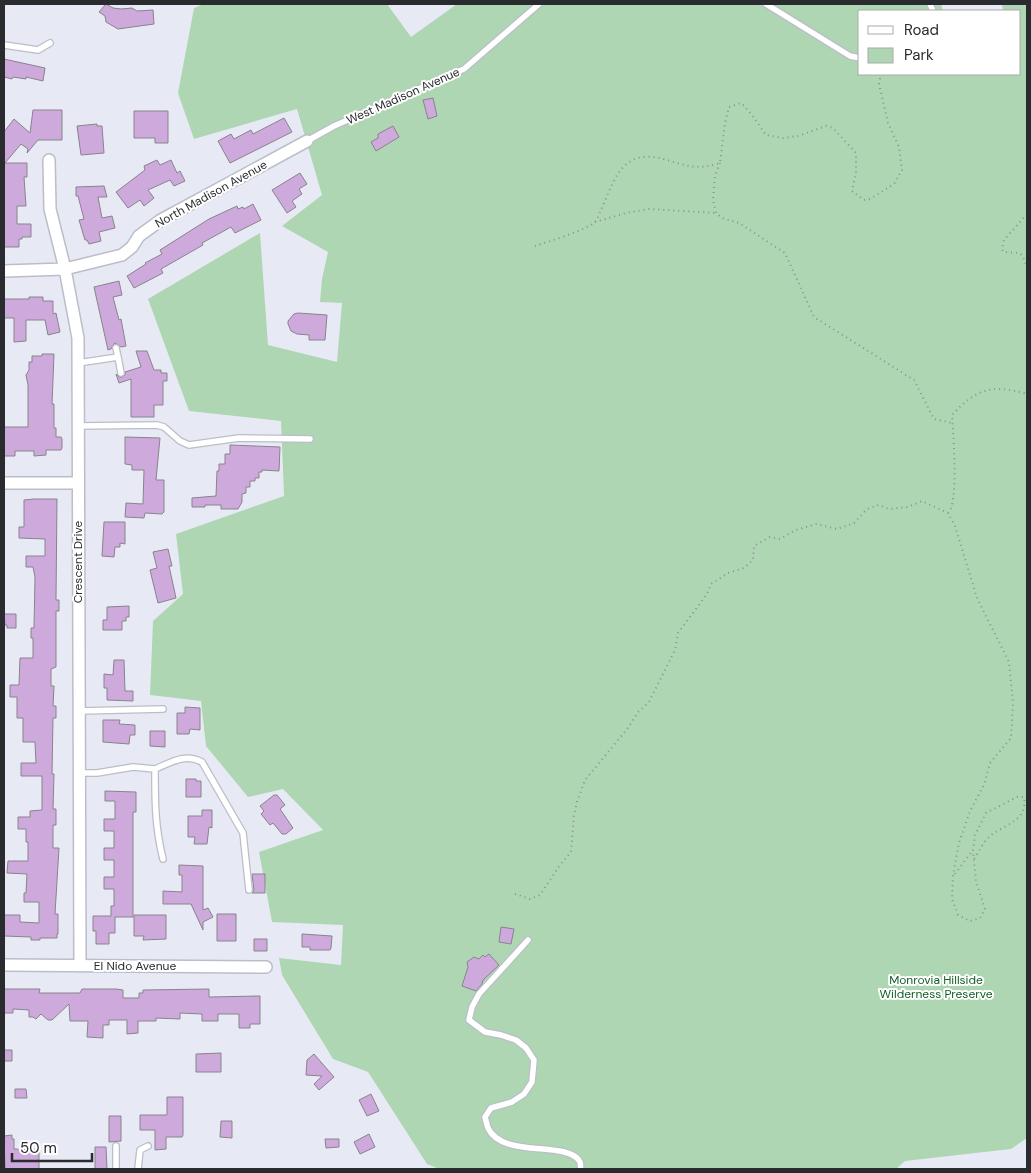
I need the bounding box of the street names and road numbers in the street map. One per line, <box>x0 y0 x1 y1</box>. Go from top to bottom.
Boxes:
street label: West Madison Avenue <box>344 64 462 128</box>
street label: North Madison Avenue <box>152 156 270 231</box>
street label: Crescent Drive <box>70 521 86 603</box>
street label: El Nido Avenue <box>94 958 176 974</box>

